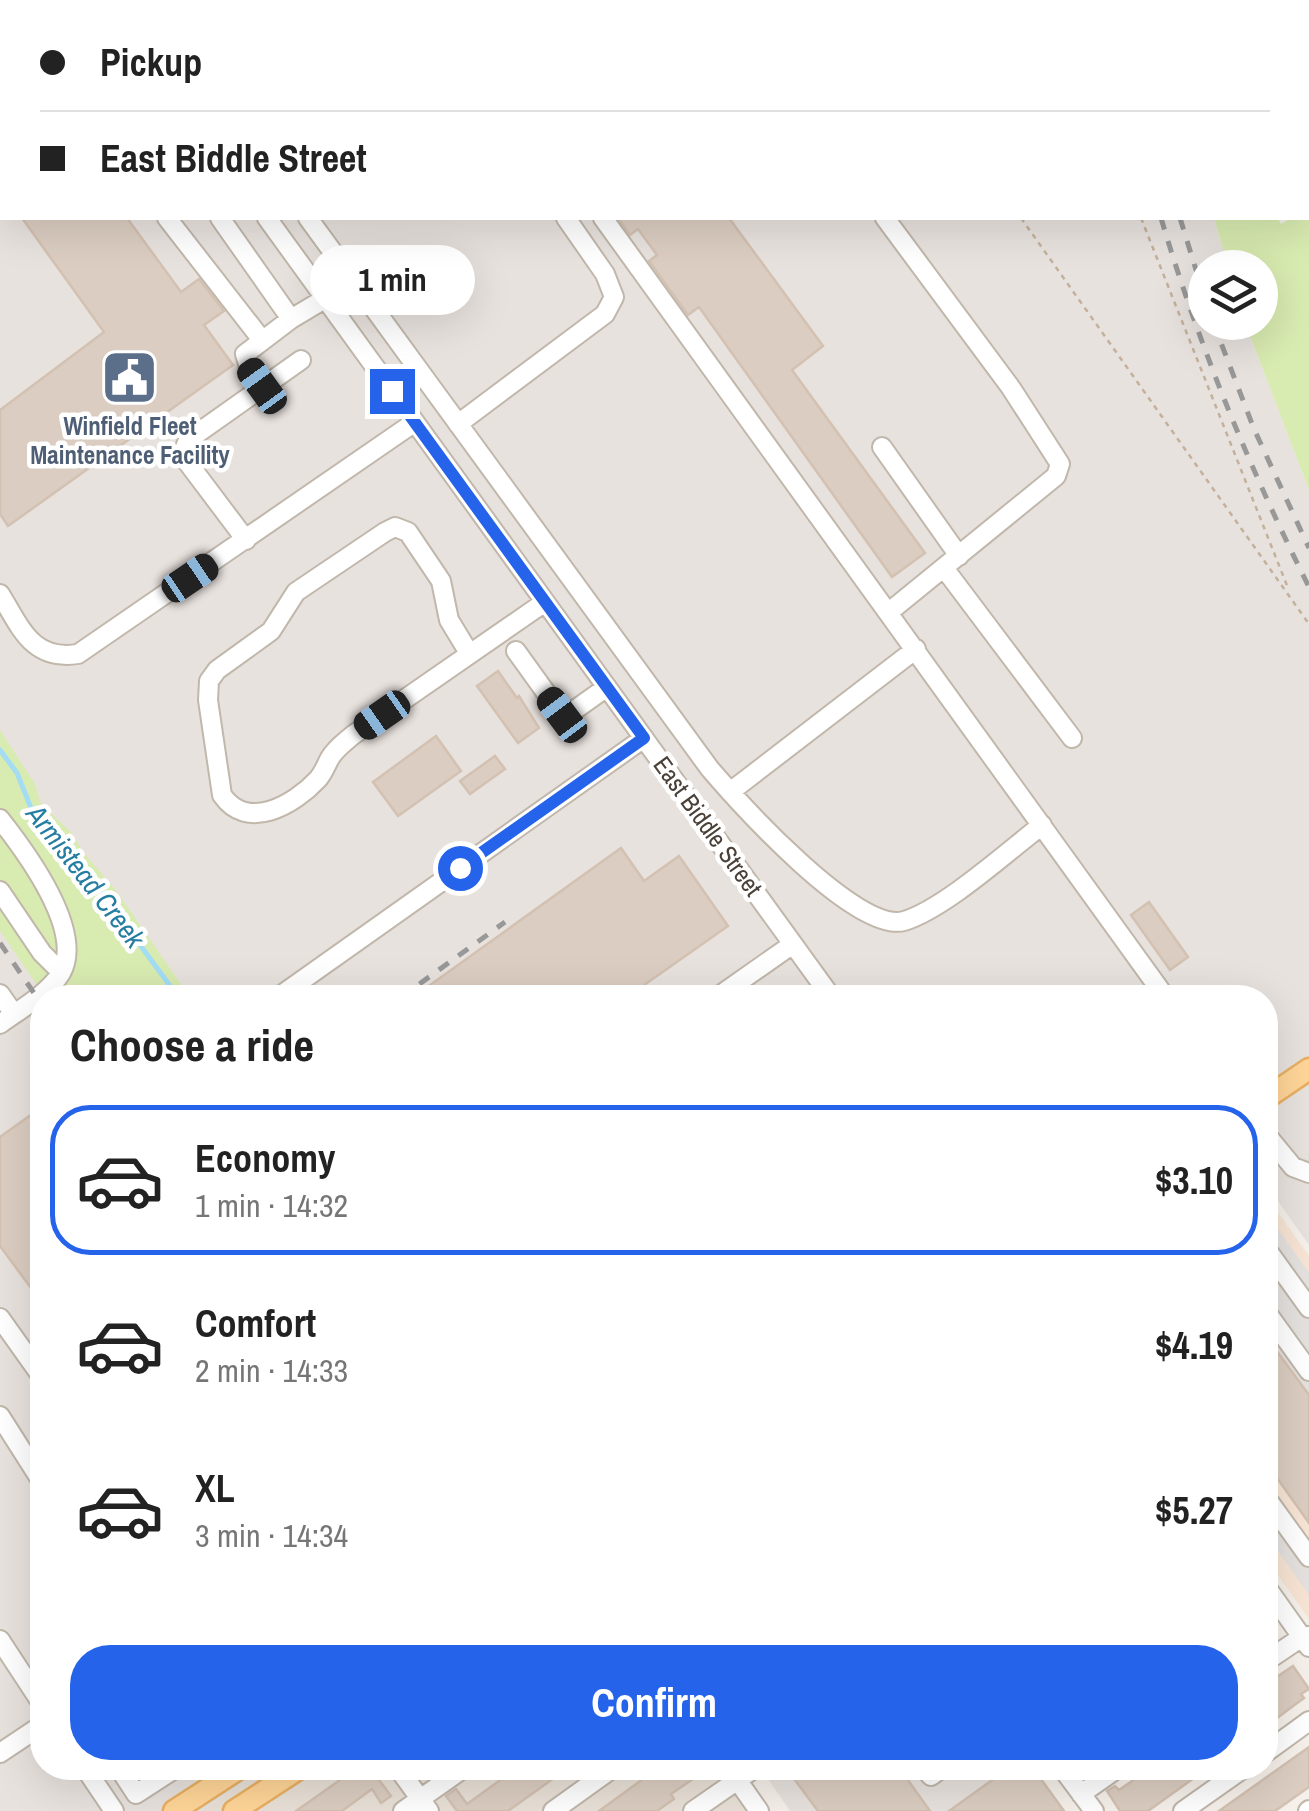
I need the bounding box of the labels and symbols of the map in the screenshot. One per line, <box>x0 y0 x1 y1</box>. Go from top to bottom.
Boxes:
callout: 1 min <box>310 246 474 316</box>
public building icon: Winfield Fleet Maintenance Facility <box>100 347 160 407</box>
car <box>232 353 292 419</box>
route end <box>370 369 415 414</box>
place label: Winfield Fleet Maintenance Facility <box>30 409 230 472</box>
car <box>157 549 223 607</box>
car <box>532 682 592 748</box>
car <box>349 686 415 744</box>
street label: East Biddle Street <box>646 749 770 903</box>
water label: Armistead Creek <box>17 795 155 957</box>
route start <box>438 846 483 891</box>

